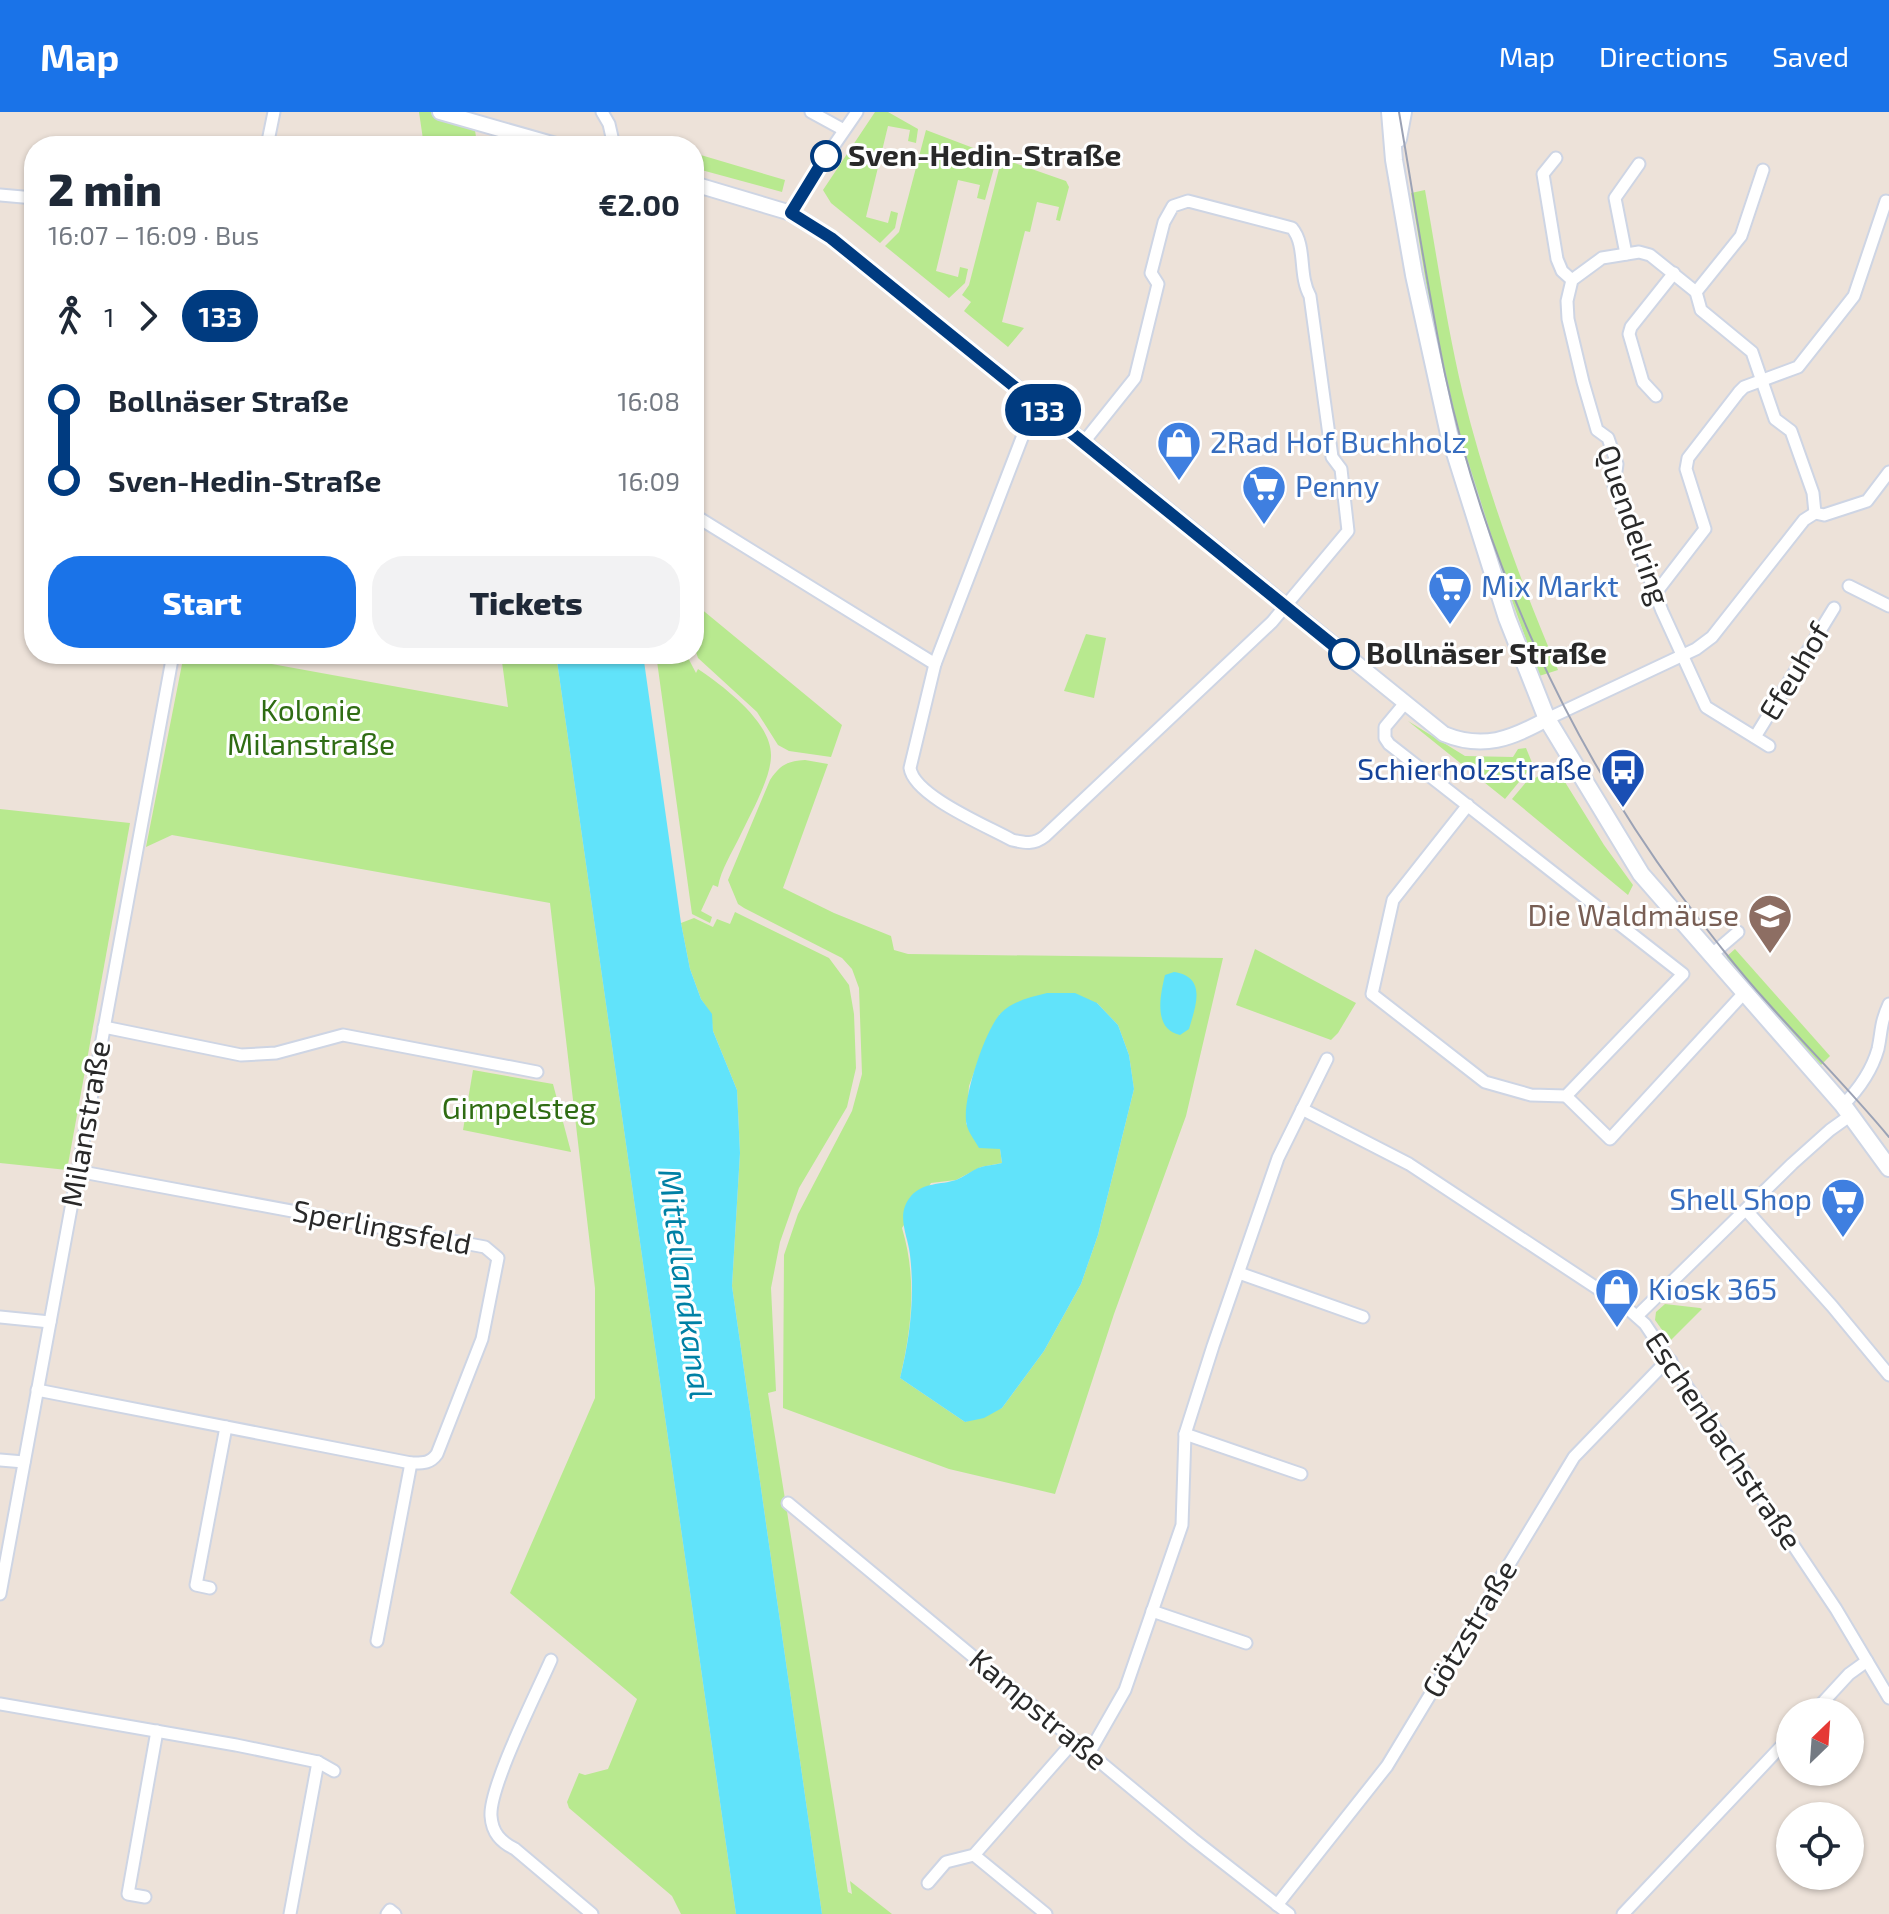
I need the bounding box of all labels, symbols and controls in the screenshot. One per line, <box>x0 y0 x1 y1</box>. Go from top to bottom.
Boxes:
text: Map <box>40 33 119 79</box>
text: Map <box>1499 39 1555 73</box>
text: Directions <box>1599 39 1728 73</box>
text: Saved <box>1772 39 1849 73</box>
place label: Sven-Hedin-Straße <box>848 136 1121 172</box>
marker: Sven-Hedin-Straße <box>811 141 841 171</box>
text: 2 min <box>48 162 162 215</box>
text: €2.00 <box>598 186 680 222</box>
text: 16:07 – 16:09 · Bus <box>48 219 259 250</box>
icon: walk <box>48 294 92 338</box>
icon: forward <box>126 294 170 338</box>
text: 133 <box>198 299 242 333</box>
text: 1 <box>104 301 114 332</box>
text: Bollnäser Straße <box>108 382 349 418</box>
line badge: 133 <box>997 384 1089 436</box>
text: 16:08 <box>617 385 680 416</box>
text: 133 <box>1021 393 1065 427</box>
shop icon: 2Rad Hof Buchholz <box>1155 419 1203 482</box>
place label: 2Rad Hof Buchholz <box>1210 423 1467 459</box>
street label: Quendelring <box>1591 440 1679 609</box>
text: Sven-Hedin-Straße <box>108 462 381 498</box>
supermarket icon: Penny <box>1240 463 1288 526</box>
text: 16:09 <box>618 465 680 496</box>
place label: Penny <box>1295 467 1379 503</box>
button: Start <box>48 556 356 648</box>
button: Tickets <box>372 556 680 648</box>
supermarket icon: Mix Markt <box>1426 563 1474 626</box>
place label: Mix Markt <box>1481 567 1619 603</box>
street label: Efeuhof <box>1750 615 1837 726</box>
place label: Bollnäser Straße <box>1366 634 1607 670</box>
marker: Bollnäser Straße <box>1329 639 1359 669</box>
park label: Kolonie Milanstraße <box>227 691 395 761</box>
bus stop icon: Schierholzstraße <box>1599 746 1647 809</box>
place label: Schierholzstraße <box>1357 750 1592 786</box>
school or university icon: Die Waldmäuse <box>1746 892 1794 955</box>
place label: Die Waldmäuse <box>1527 896 1739 932</box>
street label: Milanstraße <box>52 1038 116 1210</box>
park label: Gimpelsteg <box>442 1089 597 1125</box>
water label: Mittellandkanal <box>652 1166 722 1401</box>
supermarket icon: Shell Shop <box>1819 1176 1867 1239</box>
place label: Shell Shop <box>1669 1180 1812 1216</box>
street label: Sperlingsfeld <box>290 1191 475 1261</box>
shop icon: Kiosk 365 <box>1593 1266 1641 1329</box>
place label: Kiosk 365 <box>1648 1270 1777 1306</box>
street label: Eschenbachstraße <box>1638 1324 1811 1556</box>
street label: Götzstraße <box>1413 1553 1523 1703</box>
street label: Kampstraße <box>963 1640 1116 1777</box>
north arrow <box>1776 1698 1864 1786</box>
map controls <box>1776 1698 1864 1890</box>
button: locate <box>1776 1802 1864 1890</box>

